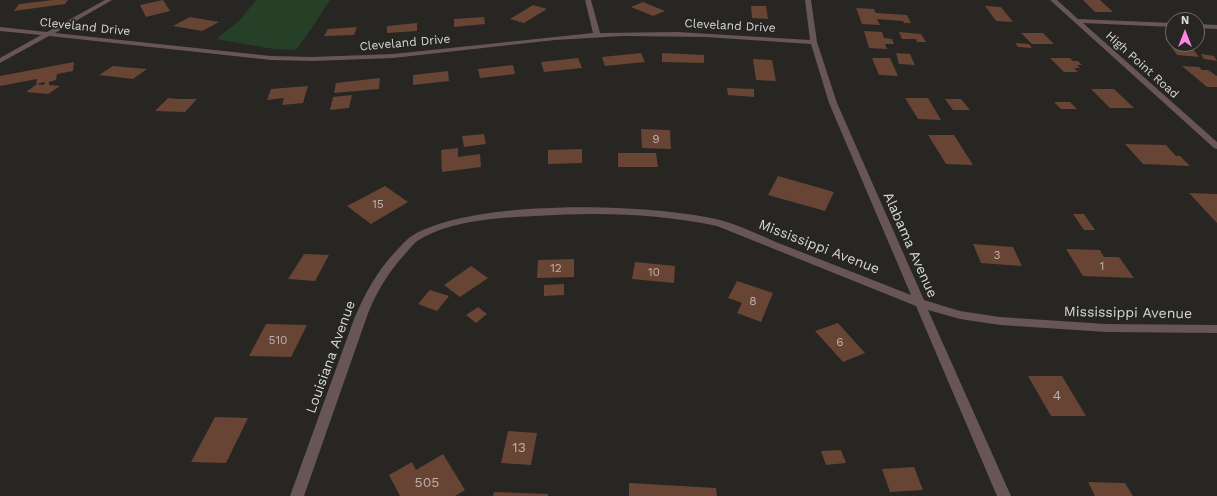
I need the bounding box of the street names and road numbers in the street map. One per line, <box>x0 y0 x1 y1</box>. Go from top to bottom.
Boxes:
street label: Cleveland Drive <box>39 15 131 39</box>
street label: Cleveland Drive <box>684 16 776 36</box>
street label: High Point Road <box>1103 28 1181 102</box>
street label: Cleveland Drive <box>359 32 451 54</box>
street label: Alabama Avenue <box>879 190 941 300</box>
street label: Mississippi Avenue <box>756 216 882 278</box>
street label: Louisiana Avenue <box>303 298 359 416</box>
street label: Mississippi Avenue <box>1064 303 1192 323</box>

